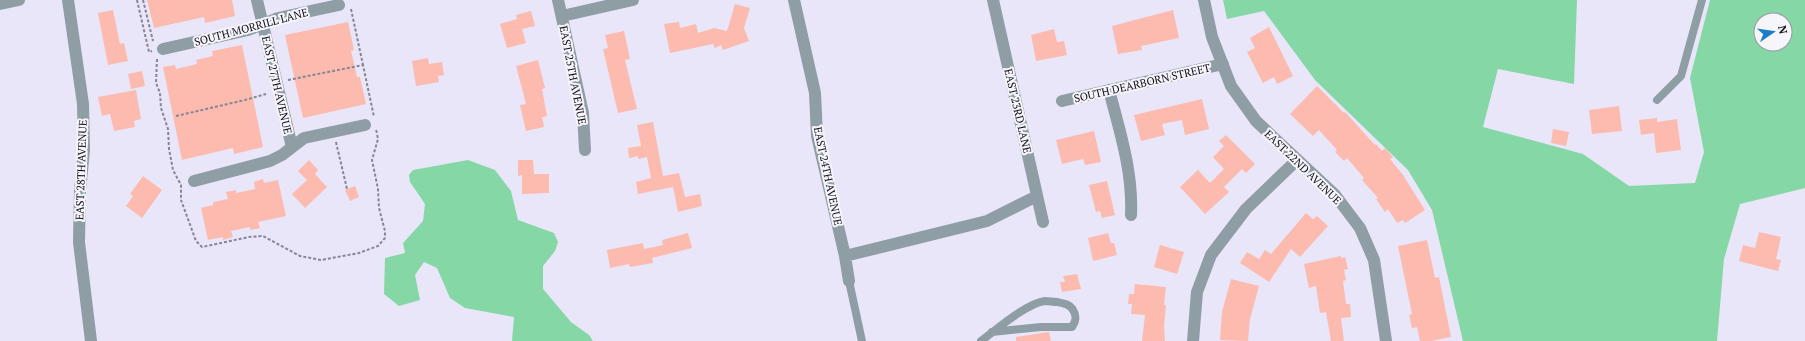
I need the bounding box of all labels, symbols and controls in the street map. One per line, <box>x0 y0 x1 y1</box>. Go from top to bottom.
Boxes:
street label: SOUTH MORRILL LANE <box>193 5 309 49</box>
north arrow <box>1753 12 1793 52</box>
street label: EAST 25TH AVENUE <box>557 24 589 126</box>
text: N <box>1775 24 1791 36</box>
street label: EAST 27TH AVENUE <box>259 34 295 136</box>
street label: SOUTH DEARBORN STREET <box>1072 60 1212 106</box>
street label: EAST 23RD LANE <box>1001 67 1035 155</box>
street label: EAST 28TH AVENUE <box>72 120 90 220</box>
street label: EAST 24TH AVENUE <box>811 125 845 227</box>
street label: EAST 22ND AVENUE <box>1262 127 1344 207</box>

